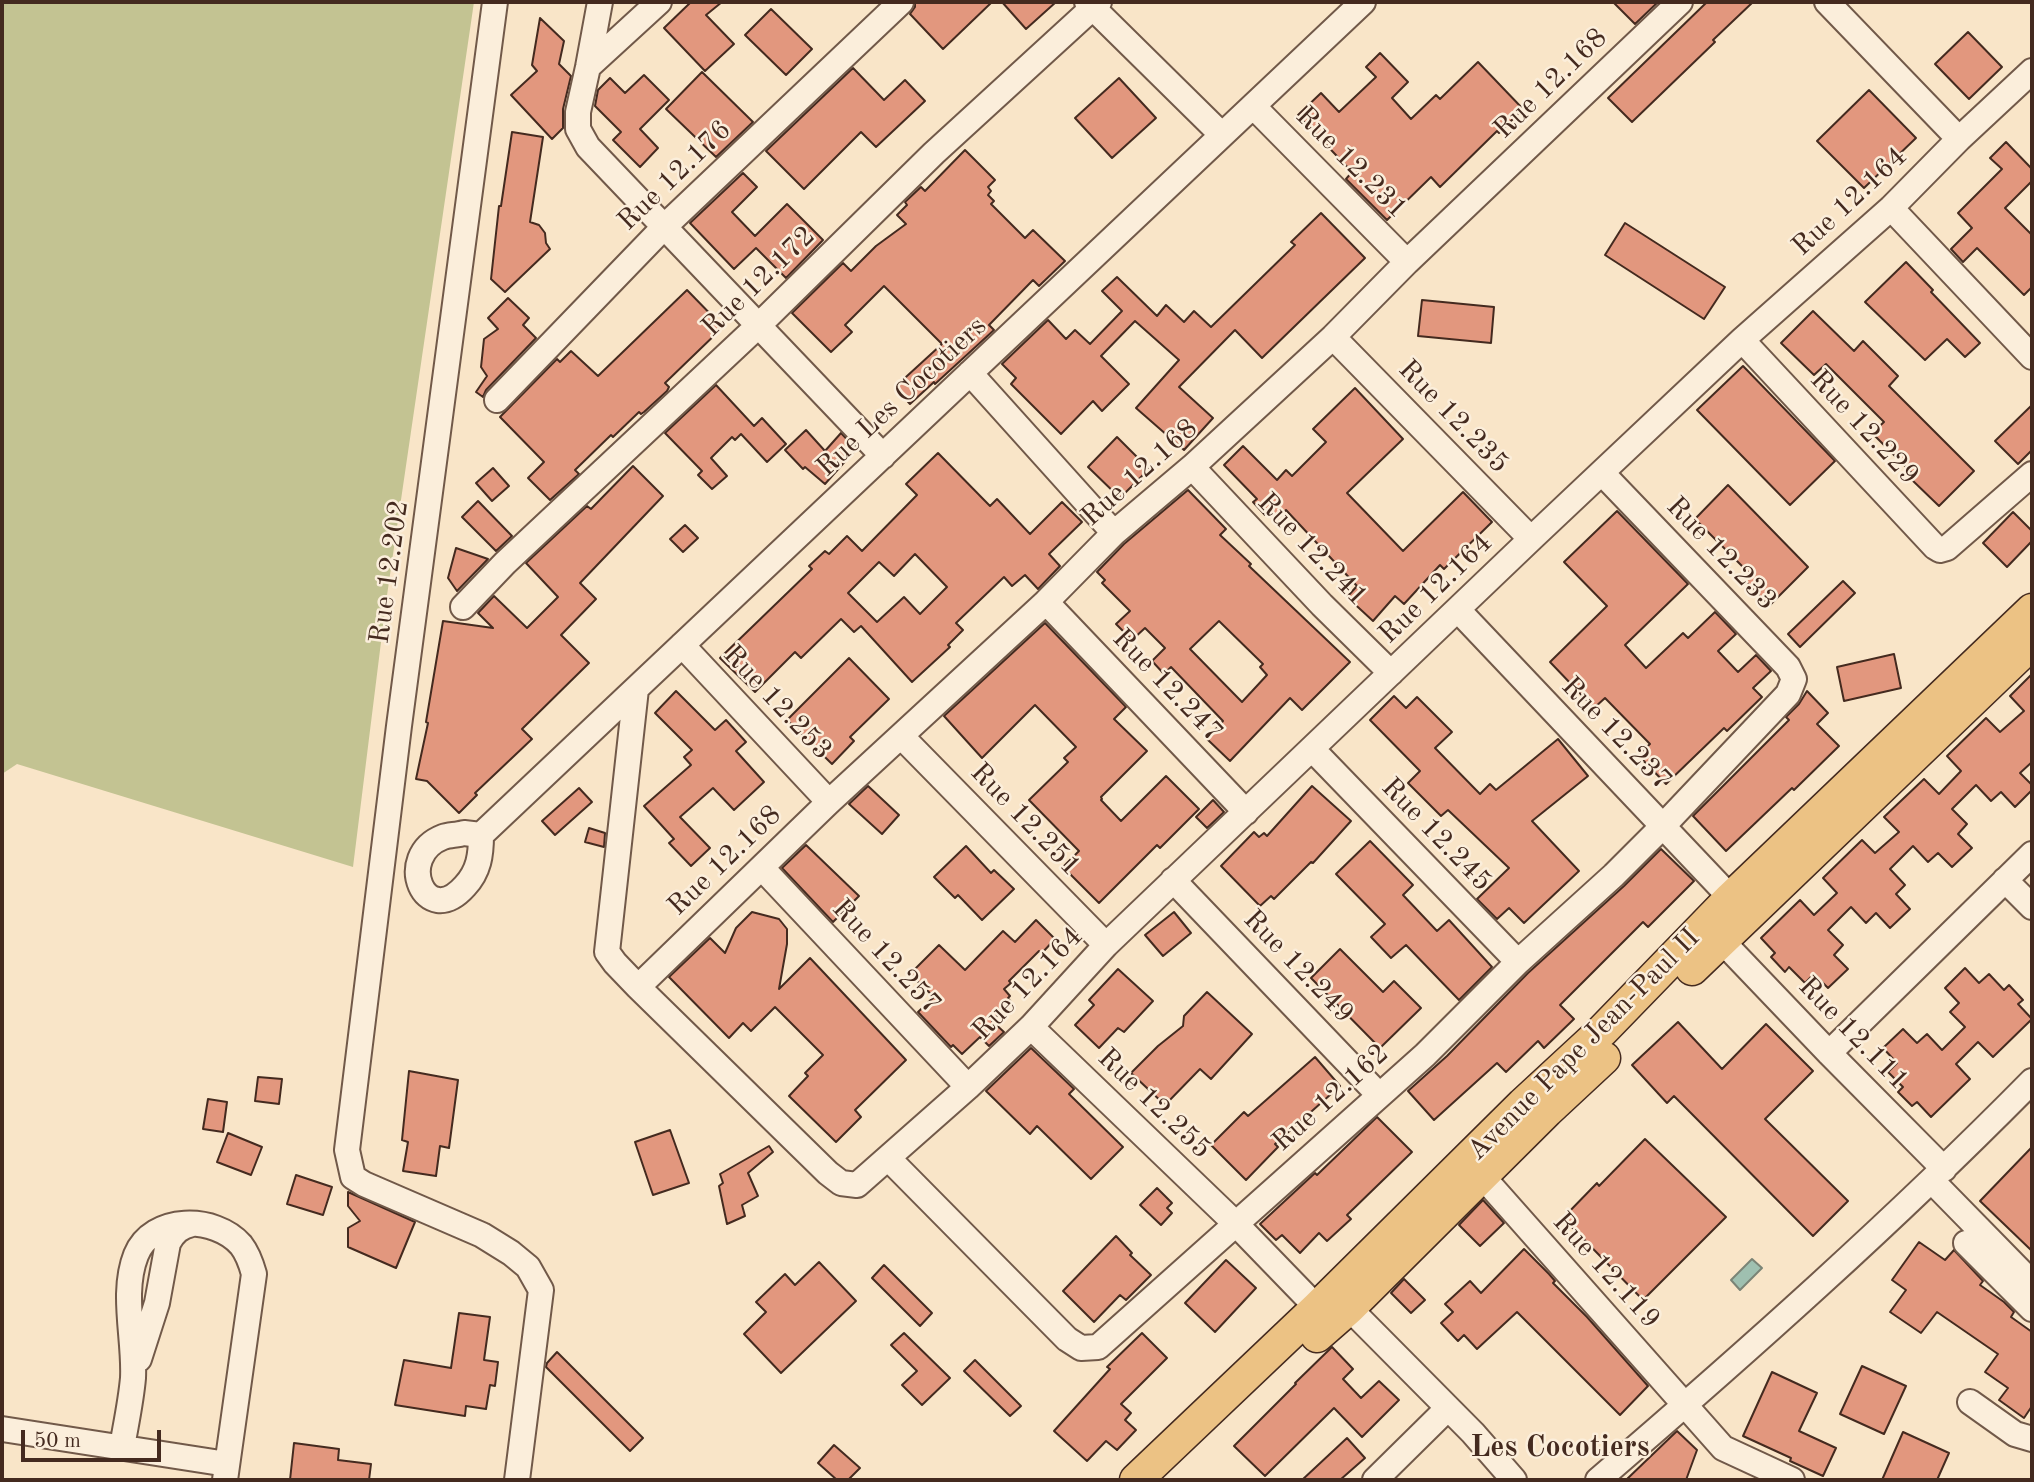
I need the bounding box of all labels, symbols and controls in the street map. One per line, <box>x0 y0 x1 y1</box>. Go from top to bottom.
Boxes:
street label: Rue 12.168 <box>1487 22 1615 146</box>
street label: Rue 12.231 <box>1288 100 1414 226</box>
street label: Rue 12.176 <box>611 114 739 238</box>
street label: Rue 12.164 <box>1786 140 1914 264</box>
street label: Rue 12.172 <box>695 220 823 344</box>
street label: Rue Les Cocotiers <box>810 310 994 484</box>
street label: Rue 12.235 <box>1391 353 1515 481</box>
street label: Rue 12.229 <box>1802 364 1926 492</box>
street label: Rue 12.168 <box>1075 412 1205 534</box>
street label: Rue 12.241 <box>1250 486 1374 614</box>
street label: Rue 12.233 <box>1659 490 1783 618</box>
street label: Rue 12.202 <box>363 498 417 646</box>
street label: Rue 12.164 <box>1372 527 1500 651</box>
street label: Rue 12.247 <box>1105 622 1229 750</box>
street label: Rue 12.253 <box>715 639 839 767</box>
street label: Rue 12.237 <box>1554 670 1678 798</box>
street label: Rue 12.251 <box>963 756 1087 884</box>
street label: Rue 12.245 <box>1374 771 1498 899</box>
street label: Rue 12.168 <box>661 799 789 923</box>
street label: Rue 12.257 <box>824 893 948 1021</box>
street label: Rue 12.249 <box>1236 903 1360 1031</box>
street label: Rue 12.164 <box>966 920 1090 1048</box>
street label: Avenue Pape Jean-Paul II <box>1461 922 1707 1168</box>
street label: Rue 12.111 <box>1791 970 1915 1098</box>
street label: Rue 12.162 <box>1266 1037 1396 1159</box>
street label: Rue 12.255 <box>1090 1042 1218 1166</box>
street label: Rue 12.119 <box>1545 1206 1667 1336</box>
scale bar <box>24 1416 164 1460</box>
district label: Les Cocotiers <box>1470 1430 1650 1466</box>
text: 50 m <box>34 1431 81 1452</box>

